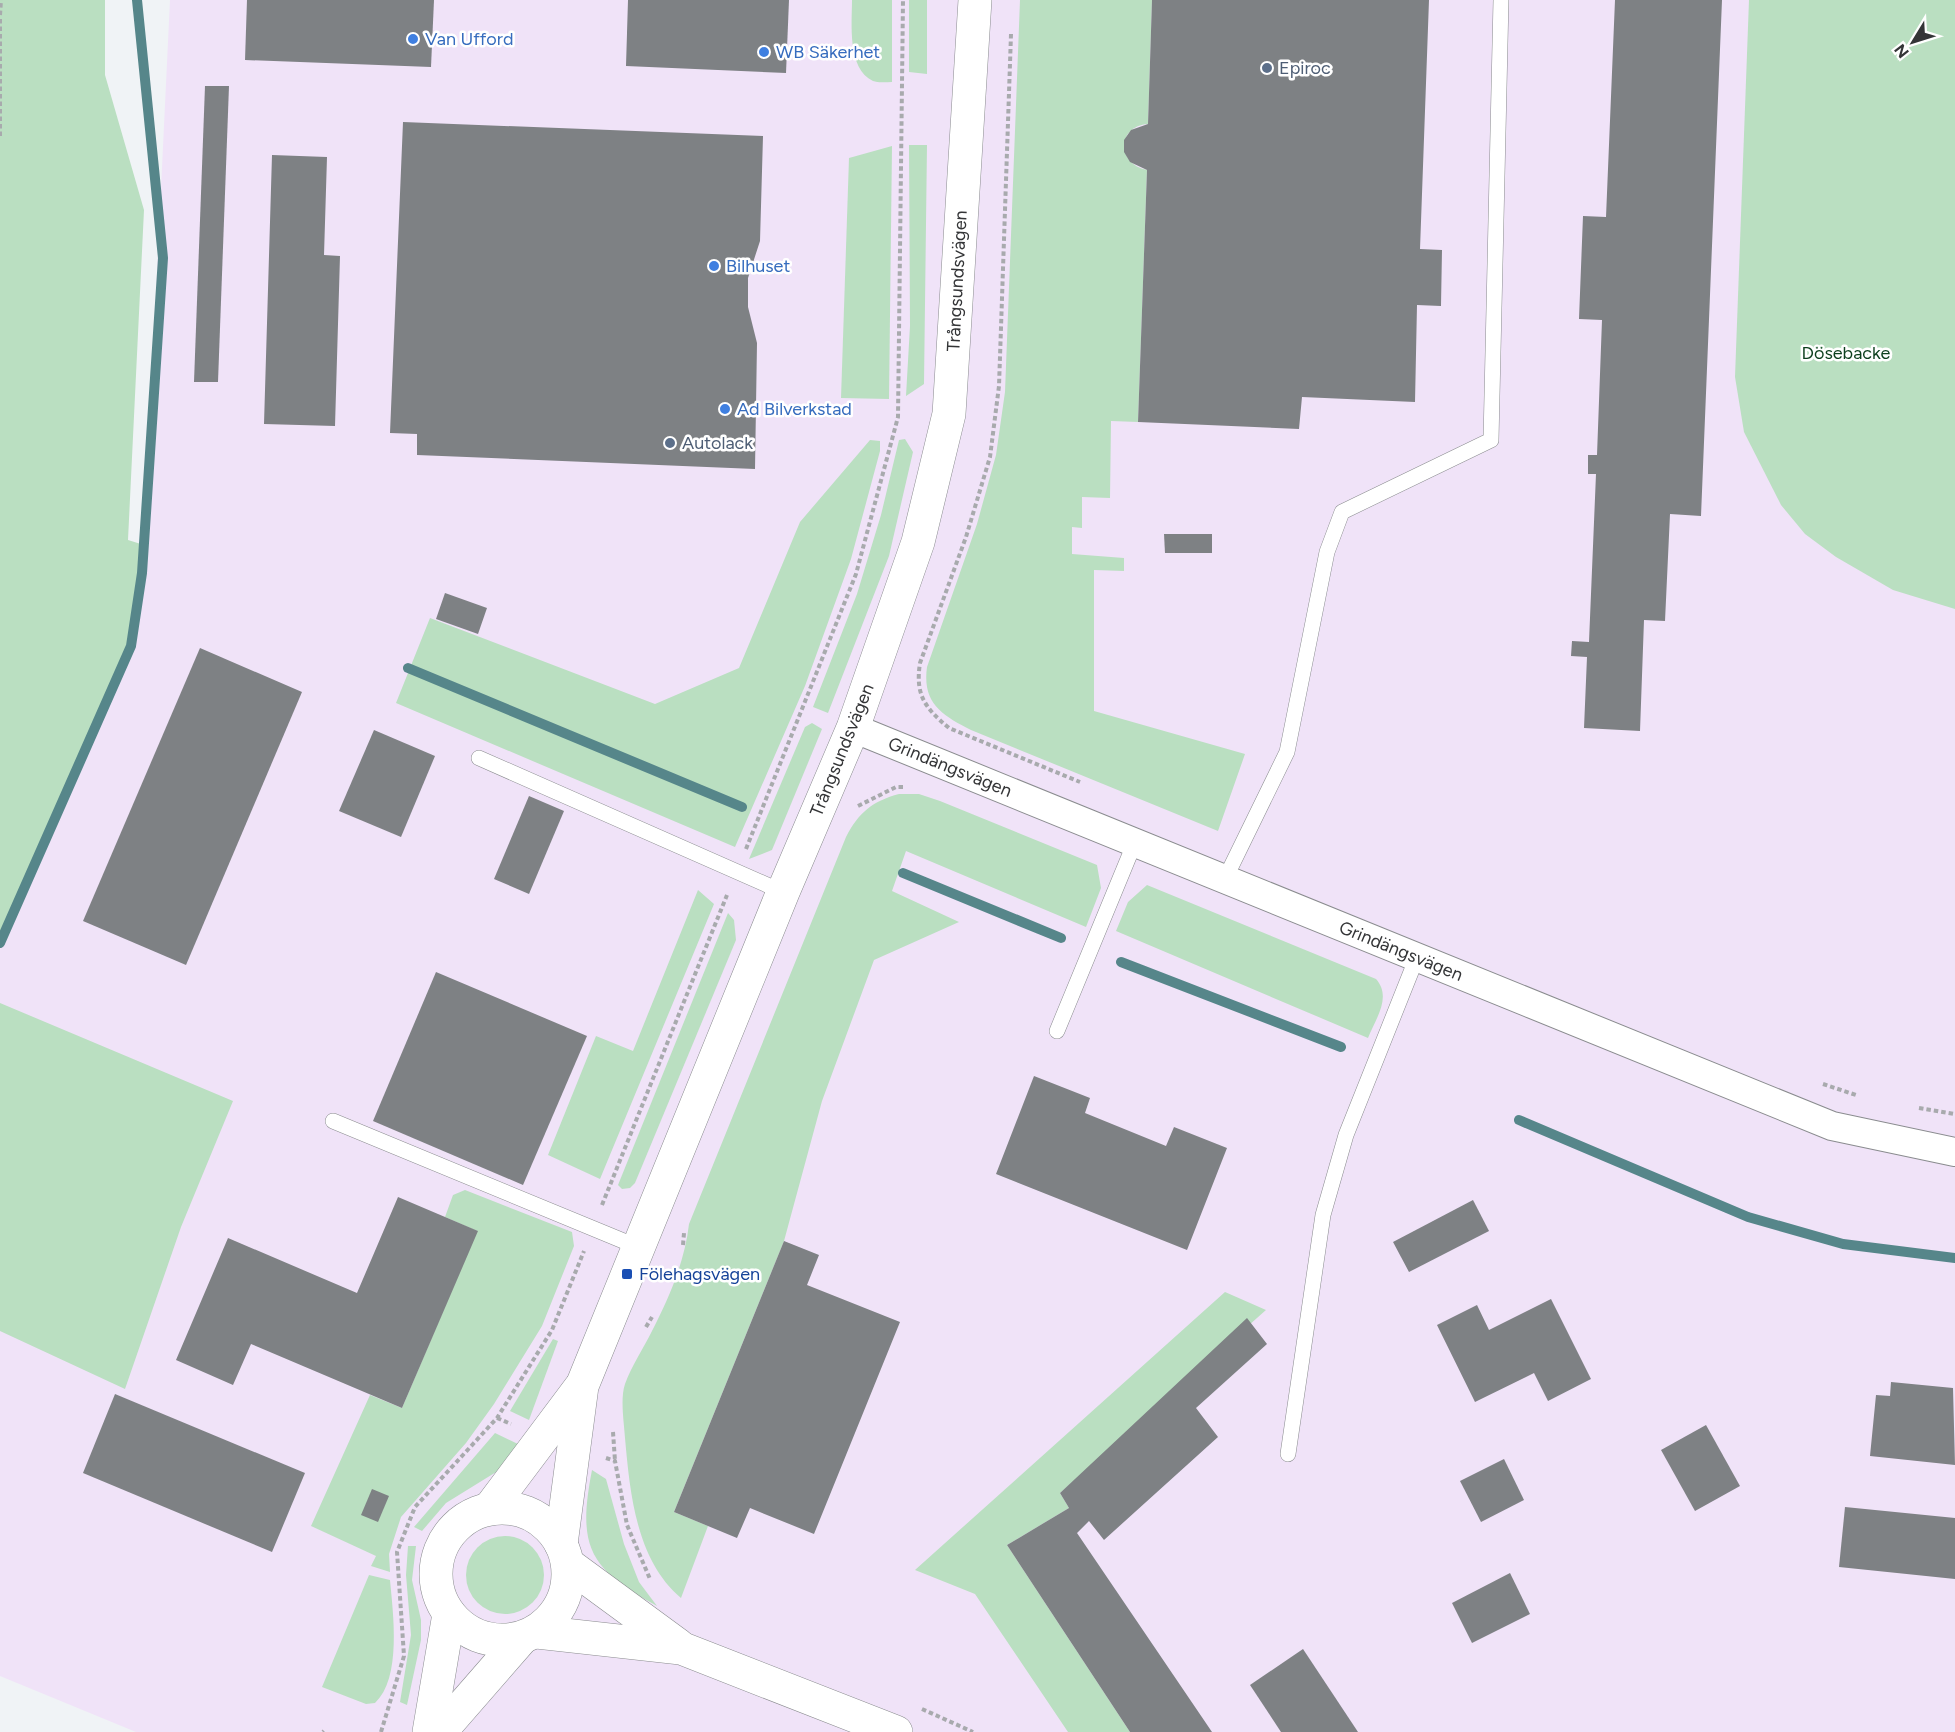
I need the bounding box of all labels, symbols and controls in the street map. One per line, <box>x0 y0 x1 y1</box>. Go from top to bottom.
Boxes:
north arrow <box>1883 12 1943 72</box>
place label: Van Ufford <box>425 28 513 50</box>
marker: Van Ufford <box>406 32 420 46</box>
text: N <box>1890 40 1913 62</box>
place label: WB Säkerhet <box>776 41 880 63</box>
marker: WB Säkerhet <box>757 45 771 59</box>
place label: Epiroc <box>1279 57 1331 79</box>
marker: Epiroc <box>1260 61 1274 75</box>
street label: Trångsundsvägen <box>942 210 972 352</box>
place label: Bilhuset <box>726 255 790 277</box>
marker: Bilhuset <box>707 259 721 273</box>
park label: Dösebacke <box>1802 342 1891 364</box>
place label: Ad Bilverkstad <box>737 398 852 420</box>
marker: Ad Bilverkstad <box>718 402 732 416</box>
place label: Autolack <box>682 432 753 454</box>
marker: Autolack <box>663 436 677 450</box>
street label: Trångsundsvägen <box>805 680 879 820</box>
street label: Grindängsvägen <box>885 732 1015 802</box>
street label: Grindängsvägen <box>1336 916 1466 986</box>
place label: Fölehagsvägen <box>639 1263 760 1285</box>
marker: Fölehagsvägen <box>620 1267 634 1281</box>

